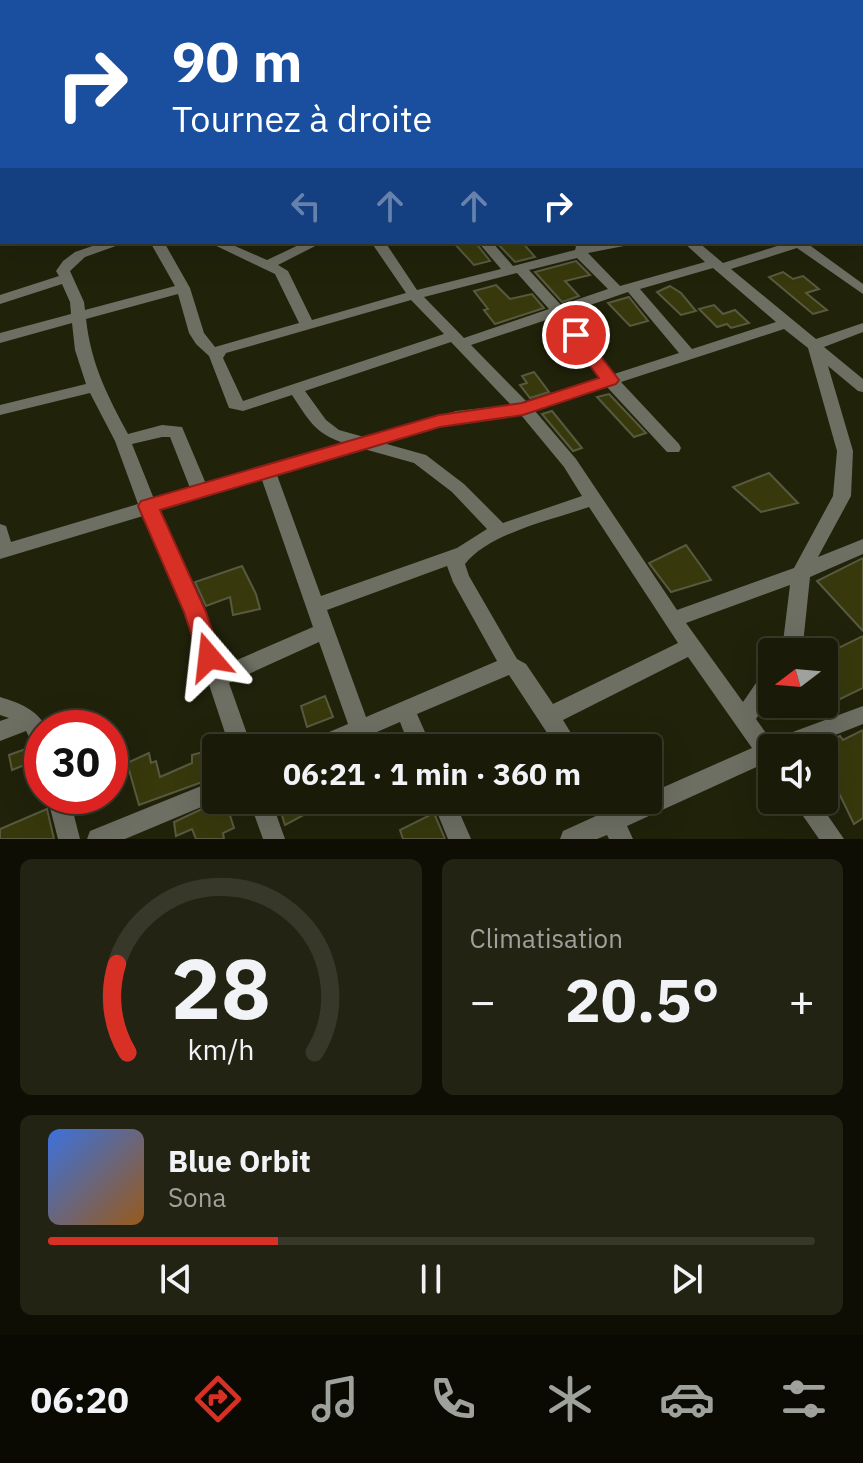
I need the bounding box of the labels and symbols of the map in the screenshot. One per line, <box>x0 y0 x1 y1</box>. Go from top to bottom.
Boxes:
pin <box>542 301 610 369</box>
position arrow <box>167 615 251 699</box>
north arrow <box>758 638 838 718</box>
speed limit sign: 30 <box>24 710 128 814</box>

